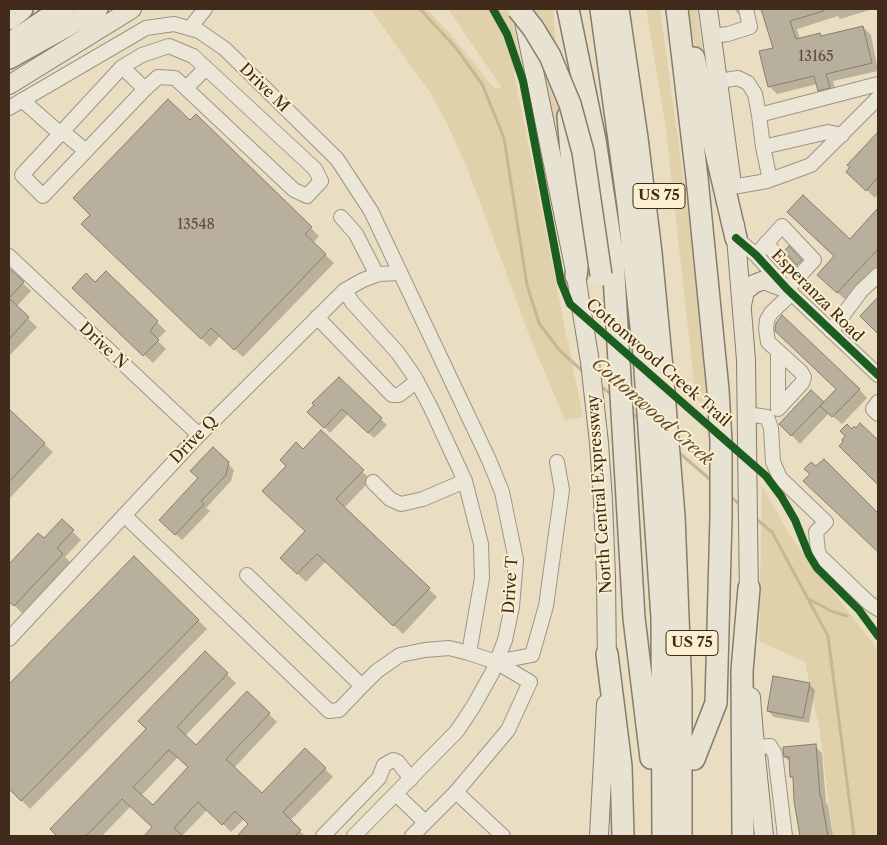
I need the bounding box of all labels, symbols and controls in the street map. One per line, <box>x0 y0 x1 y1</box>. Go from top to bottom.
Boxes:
house number: 13165 <box>798 49 834 65</box>
street label: Drive M <box>235 60 293 116</box>
road number: US 75 <box>633 184 685 208</box>
house number: 13548 <box>177 217 215 233</box>
street label: Esperanza Road <box>767 246 867 346</box>
street label: Cottonwood Creek Trail <box>582 295 734 431</box>
street label: Drive N <box>75 319 131 373</box>
water label: Cottonwood Creek <box>587 353 717 471</box>
street label: North Central Expressway <box>583 394 617 594</box>
street label: Drive Q <box>167 412 221 468</box>
street label: Drive T <box>499 555 523 615</box>
road number: US 75 <box>666 630 718 656</box>

